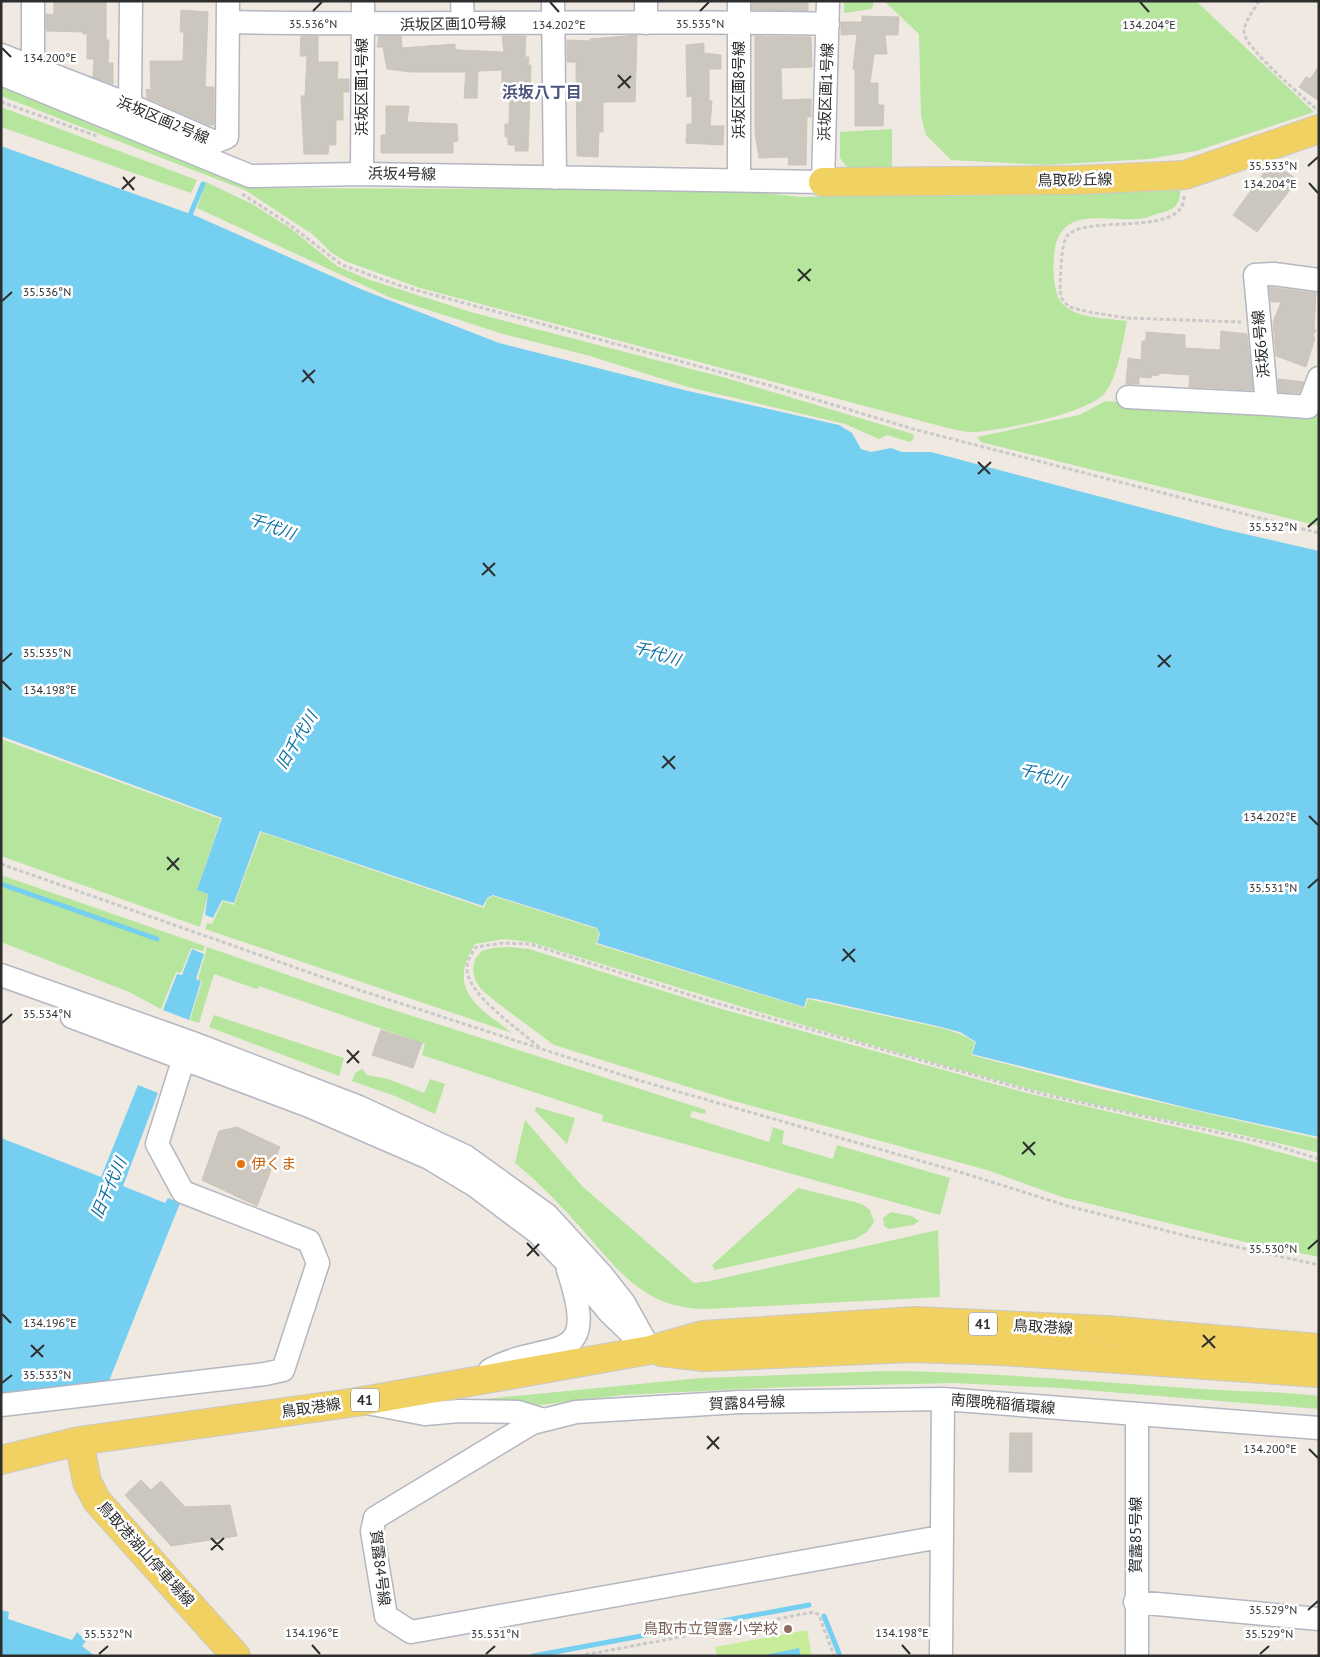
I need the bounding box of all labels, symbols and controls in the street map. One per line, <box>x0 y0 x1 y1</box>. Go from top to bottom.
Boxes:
street label: 浜坂区画10号線 <box>400 13 506 34</box>
text: 35.536°N <box>289 16 337 31</box>
text: 35.535°N <box>676 16 724 31</box>
text: 134.202°E <box>532 17 586 32</box>
text: 134.204°E <box>1122 17 1176 32</box>
street label: 浜坂区画1号線 <box>352 38 371 136</box>
street label: 浜坂区画8号線 <box>729 41 748 139</box>
street label: 浜坂区画1号線 <box>814 43 837 141</box>
text: 134.200°E <box>23 50 77 65</box>
district label: 浜坂八丁目 <box>502 82 582 102</box>
street label: 浜坂区画2号線 <box>114 92 212 147</box>
text: 35.533°N <box>1249 158 1297 173</box>
street label: 浜坂4号線 <box>368 163 436 184</box>
street label: 鳥取砂丘線 <box>1037 169 1113 190</box>
text: 134.204°E <box>1243 176 1297 191</box>
text: 35.536°N <box>23 284 71 299</box>
street label: 浜坂6号線 <box>1248 309 1273 379</box>
water label: 千代川 <box>246 508 300 544</box>
text: 35.532°N <box>1249 519 1297 534</box>
water label: 千代川 <box>631 636 685 670</box>
text: 35.535°N <box>23 645 71 660</box>
text: 134.198°E <box>23 682 77 697</box>
water label: 旧千代川 <box>271 706 322 773</box>
water label: 千代川 <box>1017 758 1071 792</box>
text: 134.202°E <box>1243 809 1297 824</box>
text: 35.531°N <box>1249 880 1297 895</box>
text: 35.534°N <box>23 1006 71 1021</box>
water label: 旧千代川 <box>86 1153 131 1221</box>
place label: 伊くま <box>251 1154 296 1173</box>
marker: 伊くま <box>235 1158 247 1170</box>
text: 35.530°N <box>1249 1241 1297 1256</box>
road number: 41 <box>969 1312 997 1336</box>
text: 134.196°E <box>23 1315 77 1330</box>
street label: 鳥取港線 <box>1013 1315 1073 1338</box>
text: 35.533°N <box>23 1367 71 1382</box>
road number: 41 <box>351 1388 379 1412</box>
street label: 南隈晩稲循環線 <box>950 1389 1056 1418</box>
street label: 賀露84号線 <box>708 1392 785 1413</box>
street label: 鳥取港線 <box>280 1394 342 1421</box>
text: 134.200°E <box>1243 1441 1297 1456</box>
street label: 鳥取港湖山停車場線 <box>94 1497 199 1610</box>
street label: 賀露85号線 <box>1126 1497 1145 1573</box>
street label: 賀露84号線 <box>366 1529 395 1607</box>
text: 35.529°N <box>1249 1602 1297 1617</box>
place label: 鳥取市立賀露小学校 <box>643 1619 778 1638</box>
marker: 鳥取市立賀露小学校 <box>782 1623 794 1635</box>
text: 134.196°E <box>285 1625 339 1640</box>
text: 134.198°E <box>875 1625 929 1640</box>
text: 35.532°N <box>84 1626 132 1641</box>
text: 35.531°N <box>471 1626 519 1641</box>
text: 35.529°N <box>1245 1626 1293 1641</box>

